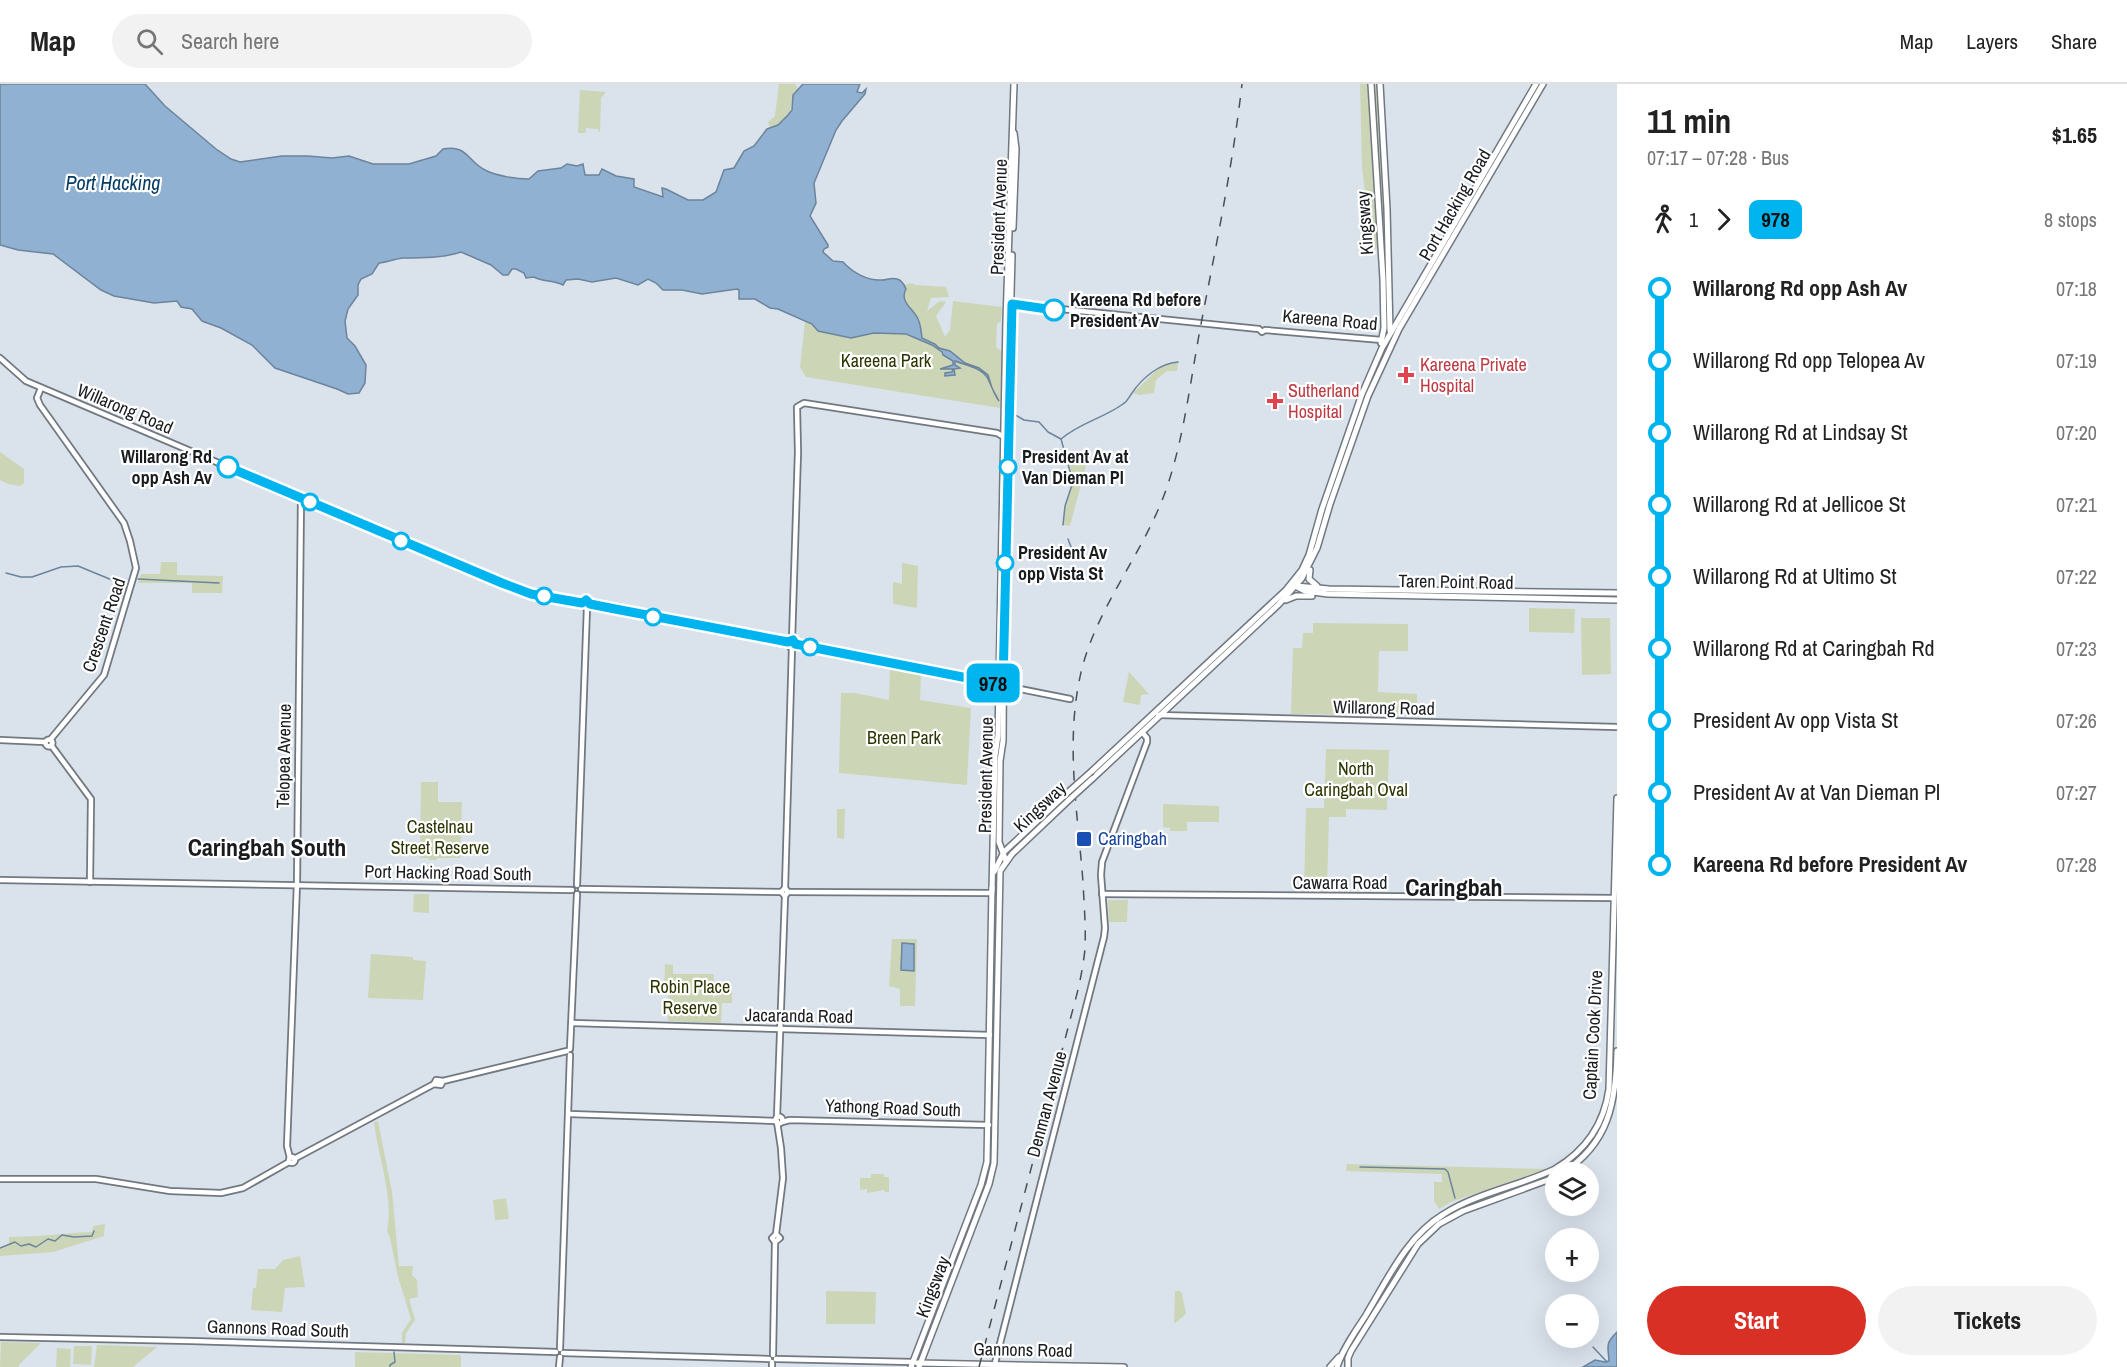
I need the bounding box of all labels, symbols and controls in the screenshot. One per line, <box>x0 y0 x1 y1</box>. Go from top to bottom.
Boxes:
search box <box>112 14 532 68</box>
text: Map <box>30 22 76 60</box>
icon: search <box>133 25 166 58</box>
text: Search here <box>181 26 279 56</box>
text: Map <box>1900 27 1933 56</box>
text: Layers <box>1966 27 2018 56</box>
text: Share <box>2051 27 2097 56</box>
text: 11 min <box>1647 99 1731 143</box>
text: $1.65 <box>2052 120 2097 150</box>
street label: Port Hacking Road <box>1413 144 1497 265</box>
text: 07:17 – 07:28 · Bus <box>1647 144 1789 171</box>
street label: President Avenue <box>984 158 1013 276</box>
water label: Port Hacking <box>66 169 160 196</box>
street label: Kingsway <box>1350 190 1379 256</box>
icon: walk <box>1647 203 1680 236</box>
icon: forward <box>1707 203 1740 236</box>
text: 978 <box>1761 205 1790 234</box>
text: 1 <box>1689 206 1698 233</box>
text: 8 stops <box>2044 206 2097 233</box>
text: Willarong Rd opp Ash Av <box>1693 273 1907 303</box>
text: 07:18 <box>2056 275 2097 302</box>
place label: Kareena Rd before President Av <box>1070 287 1201 333</box>
marker: Kareena Rd before President Av <box>1043 299 1065 321</box>
street label: Kareena Road <box>1282 303 1379 336</box>
text: Willarong Rd opp Telopea Av <box>1693 345 1925 375</box>
text: 07:19 <box>2056 347 2097 374</box>
park label: Kareena Park <box>841 348 932 373</box>
place label: Kareena Private Hospital <box>1420 352 1527 398</box>
marker: Kareena Private Hospital <box>1397 366 1415 384</box>
street label: Willarong Road <box>73 377 177 440</box>
place label: Sutherland Hospital <box>1288 378 1359 424</box>
marker: Sutherland Hospital <box>1266 392 1284 410</box>
text: Willarong Rd at Lindsay St <box>1693 417 1908 447</box>
text: 07:20 <box>2056 419 2097 446</box>
place label: Willarong Rd opp Ash Av <box>121 444 213 490</box>
place label: President Av at Van Dieman Pl <box>1022 444 1128 490</box>
marker: Willarong Rd opp Ash Av <box>217 456 239 478</box>
marker: President Av at Van Dieman Pl <box>999 458 1017 476</box>
text: Willarong Rd at Jellicoe St <box>1693 489 1906 519</box>
text: 07:21 <box>2056 491 2097 518</box>
unlabelled marker <box>301 493 319 511</box>
unlabelled marker <box>392 532 410 550</box>
place label: President Av opp Vista St <box>1018 540 1108 586</box>
marker: President Av opp Vista St <box>996 554 1014 572</box>
text: Willarong Rd at Ultimo St <box>1693 561 1897 591</box>
text: 07:22 <box>2056 563 2097 590</box>
street label: Taren Point Road <box>1398 568 1514 595</box>
street label: Crescent Road <box>76 574 131 675</box>
unlabelled marker <box>535 587 553 605</box>
unlabelled marker <box>644 608 662 626</box>
text: Willarong Rd at Caringbah Rd <box>1693 633 1935 663</box>
text: 07:23 <box>2056 635 2097 662</box>
unlabelled marker <box>801 638 819 656</box>
line badge: 978 <box>958 664 1028 702</box>
text: 978 <box>979 669 1007 698</box>
street label: Willarong Road <box>1333 694 1435 721</box>
street label: Telopea Avenue <box>270 703 297 809</box>
text: President Av opp Vista St <box>1693 705 1898 735</box>
text: 07:26 <box>2056 707 2097 734</box>
street label: President Avenue <box>972 717 999 833</box>
park label: Breen Park <box>867 725 942 750</box>
park label: North Caringbah Oval <box>1304 756 1408 802</box>
street label: Kingsway <box>1008 775 1072 838</box>
text: President Av at Van Dieman Pl <box>1693 777 1940 807</box>
text: 07:27 <box>2056 779 2097 806</box>
park label: Castelnau Street Reserve <box>391 814 489 860</box>
place label: Caringbah <box>1098 826 1167 851</box>
marker: Caringbah <box>1075 830 1093 848</box>
district label: Caringbah South <box>188 831 346 863</box>
text: Kareena Rd before President Av <box>1693 849 1967 879</box>
text: 07:28 <box>2056 851 2097 878</box>
street label: Port Hacking Road South <box>364 859 532 886</box>
street label: Cawarra Road <box>1292 870 1388 895</box>
district label: Caringbah <box>1405 871 1503 903</box>
street label: Captain Cook Drive <box>1577 970 1608 1100</box>
park label: Robin Place Reserve <box>650 974 730 1020</box>
street label: Jacaranda Road <box>745 1002 853 1029</box>
street label: Denman Avenue <box>1020 1048 1073 1160</box>
street label: Yathong Road South <box>825 1093 961 1122</box>
map controls <box>1545 1162 1599 1348</box>
button: layers <box>1545 1162 1599 1216</box>
button: + <box>1545 1228 1599 1282</box>
street label: Kingsway <box>909 1252 956 1321</box>
button: Start <box>1647 1286 1866 1355</box>
button: Tickets <box>1878 1286 2097 1355</box>
button: − <box>1545 1294 1599 1348</box>
street label: Gannons Road South <box>207 1314 349 1343</box>
street label: Gannons Road <box>973 1336 1073 1363</box>

